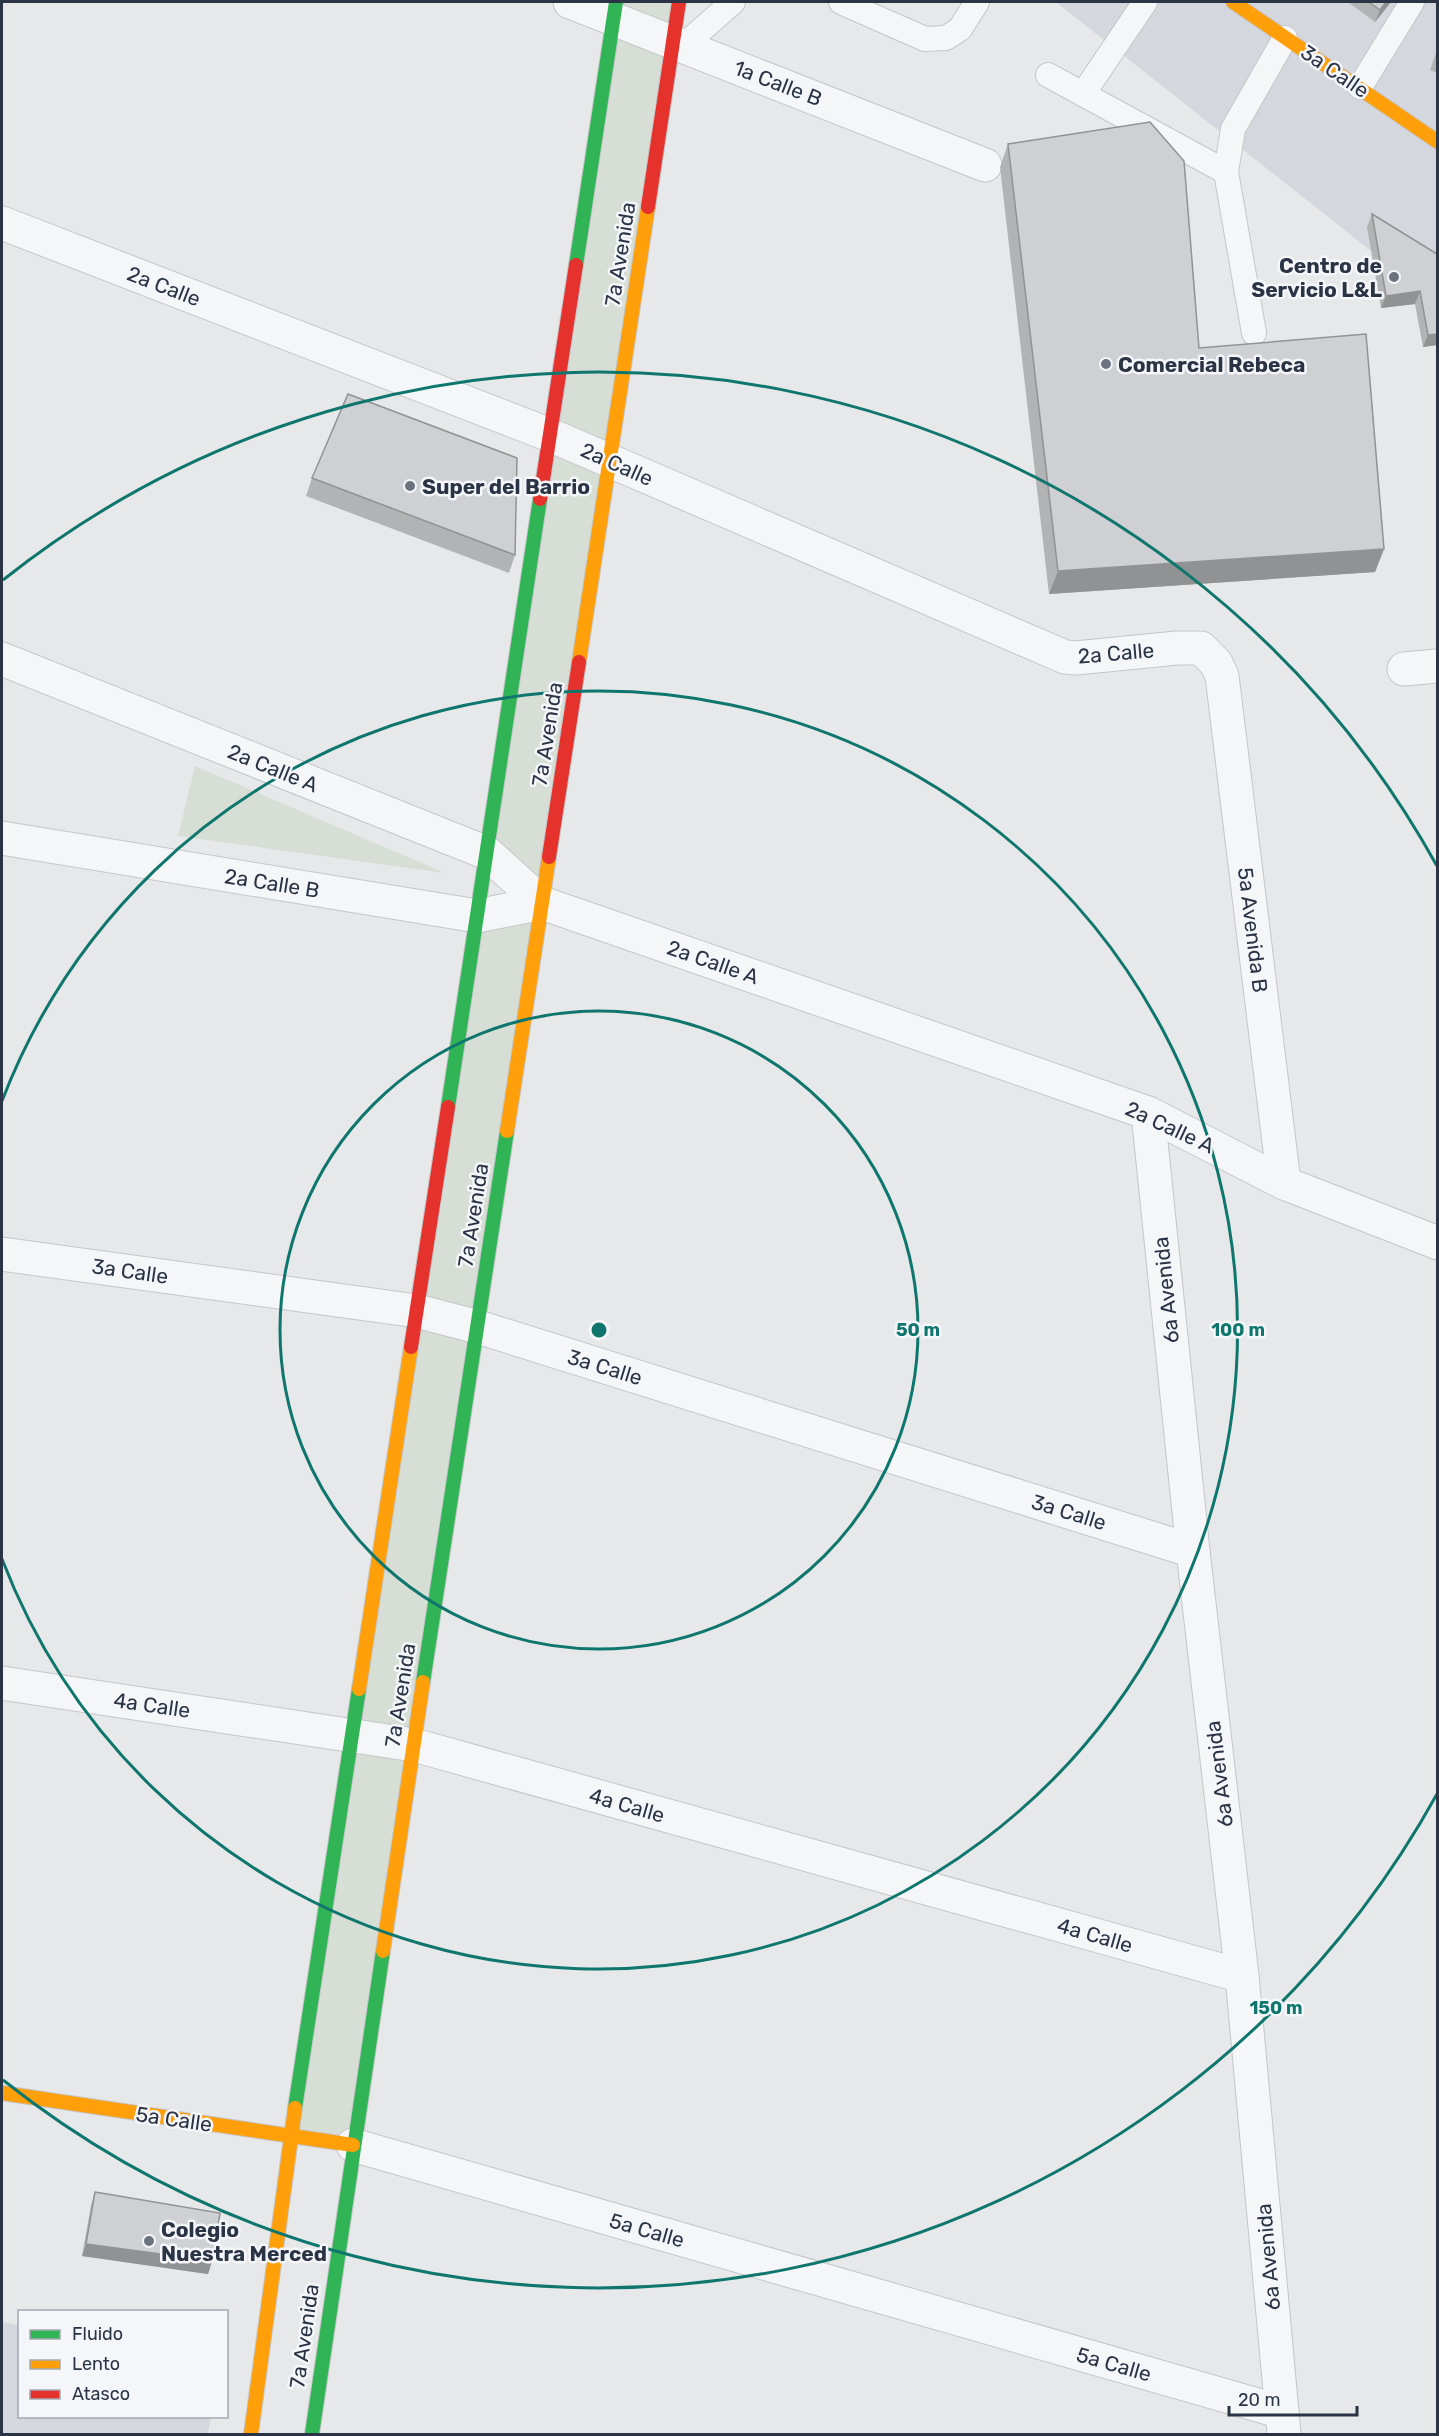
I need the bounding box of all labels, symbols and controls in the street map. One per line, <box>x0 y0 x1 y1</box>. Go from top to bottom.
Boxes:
street label: 3a Calle <box>1296 39 1374 103</box>
street label: 1a Calle B <box>730 55 826 111</box>
street label: 7a Avenida <box>599 200 641 308</box>
place label: Centro de Servicio L&L <box>1251 253 1382 302</box>
street label: 2a Calle <box>124 261 204 311</box>
marker: Centro de Servicio L&L <box>1387 270 1401 284</box>
place label: Comercial Rebeca <box>1118 352 1305 377</box>
marker: Comercial Rebeca <box>1099 357 1113 371</box>
street label: 2a Calle <box>577 437 657 491</box>
place label: Super del Barrio <box>422 474 590 499</box>
marker: Super del Barrio <box>403 479 417 493</box>
street label: 2a Calle <box>1077 637 1155 669</box>
street label: 7a Avenida <box>526 680 568 788</box>
street label: 2a Calle A <box>224 739 322 797</box>
street label: 2a Calle B <box>223 863 321 903</box>
street label: 5a Avenida B <box>1233 866 1273 994</box>
street label: 2a Calle A <box>664 935 762 989</box>
street label: 2a Calle A <box>1122 1096 1218 1158</box>
street label: 7a Avenida <box>452 1161 494 1269</box>
street label: 6a Avenida <box>1148 1235 1184 1345</box>
street label: 3a Calle <box>90 1253 170 1289</box>
text: 50 m <box>896 1319 940 1341</box>
text: 100 m <box>1211 1319 1265 1341</box>
centre of rings <box>589 1320 609 1340</box>
street label: 3a Calle <box>565 1344 645 1390</box>
street label: 3a Calle <box>1029 1489 1109 1535</box>
street label: 7a Avenida <box>379 1641 421 1749</box>
street label: 4a Calle <box>112 1687 192 1723</box>
street label: 6a Avenida <box>1200 1719 1238 1829</box>
street label: 4a Calle <box>586 1782 668 1828</box>
street label: 4a Calle <box>1054 1912 1136 1958</box>
text: 150 m <box>1249 1997 1303 2019</box>
street label: 5a Calle <box>134 2101 214 2137</box>
street label: 6a Avenida <box>1251 2203 1285 2311</box>
street label: 5a Calle <box>607 2207 687 2253</box>
place label: Colegio Nuestra Merced <box>161 2217 327 2266</box>
marker: Colegio Nuestra Merced <box>142 2234 156 2248</box>
street label: 7a Avenida <box>284 2282 324 2390</box>
legend <box>18 2310 228 2418</box>
text: Fluido <box>72 2323 123 2345</box>
street label: 5a Calle <box>1074 2341 1154 2387</box>
text: Lento <box>72 2353 120 2375</box>
scale bar <box>1229 2379 1356 2417</box>
text: Atasco <box>72 2383 130 2405</box>
text: 20 m <box>1238 2389 1280 2411</box>

